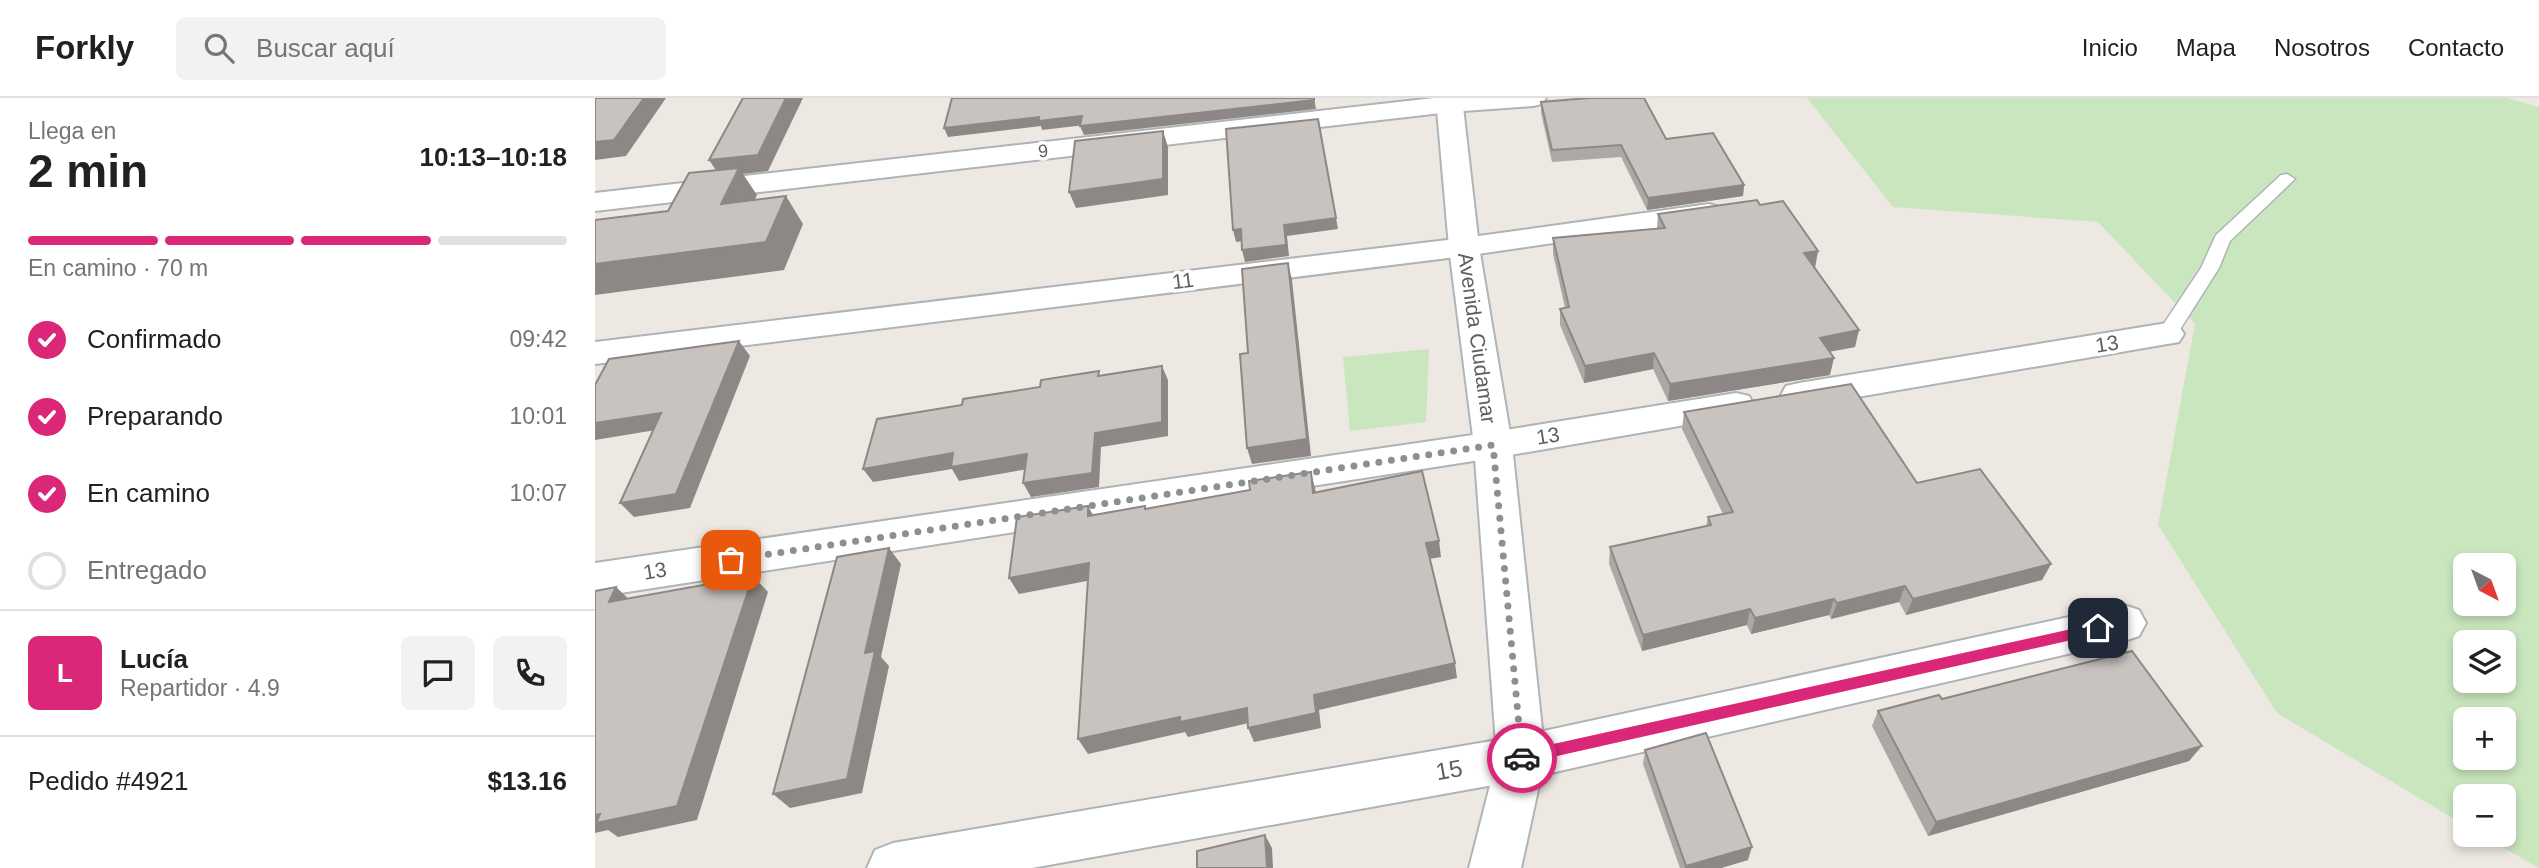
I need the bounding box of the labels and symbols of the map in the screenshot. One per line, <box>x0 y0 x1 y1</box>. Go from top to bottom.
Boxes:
street label: 9 <box>1037 141 1049 161</box>
street label: Avenida Ciudamar <box>1454 251 1501 425</box>
street label: 11 <box>1171 268 1195 293</box>
street label: 13 <box>2094 330 2120 357</box>
street label: 13 <box>1535 422 1561 449</box>
pin <box>701 530 761 590</box>
north arrow <box>2453 553 2517 616</box>
street label: 13 <box>642 557 668 584</box>
pin <box>2068 598 2128 658</box>
courier <box>1487 723 1557 793</box>
street label: 15 <box>1433 754 1464 785</box>

